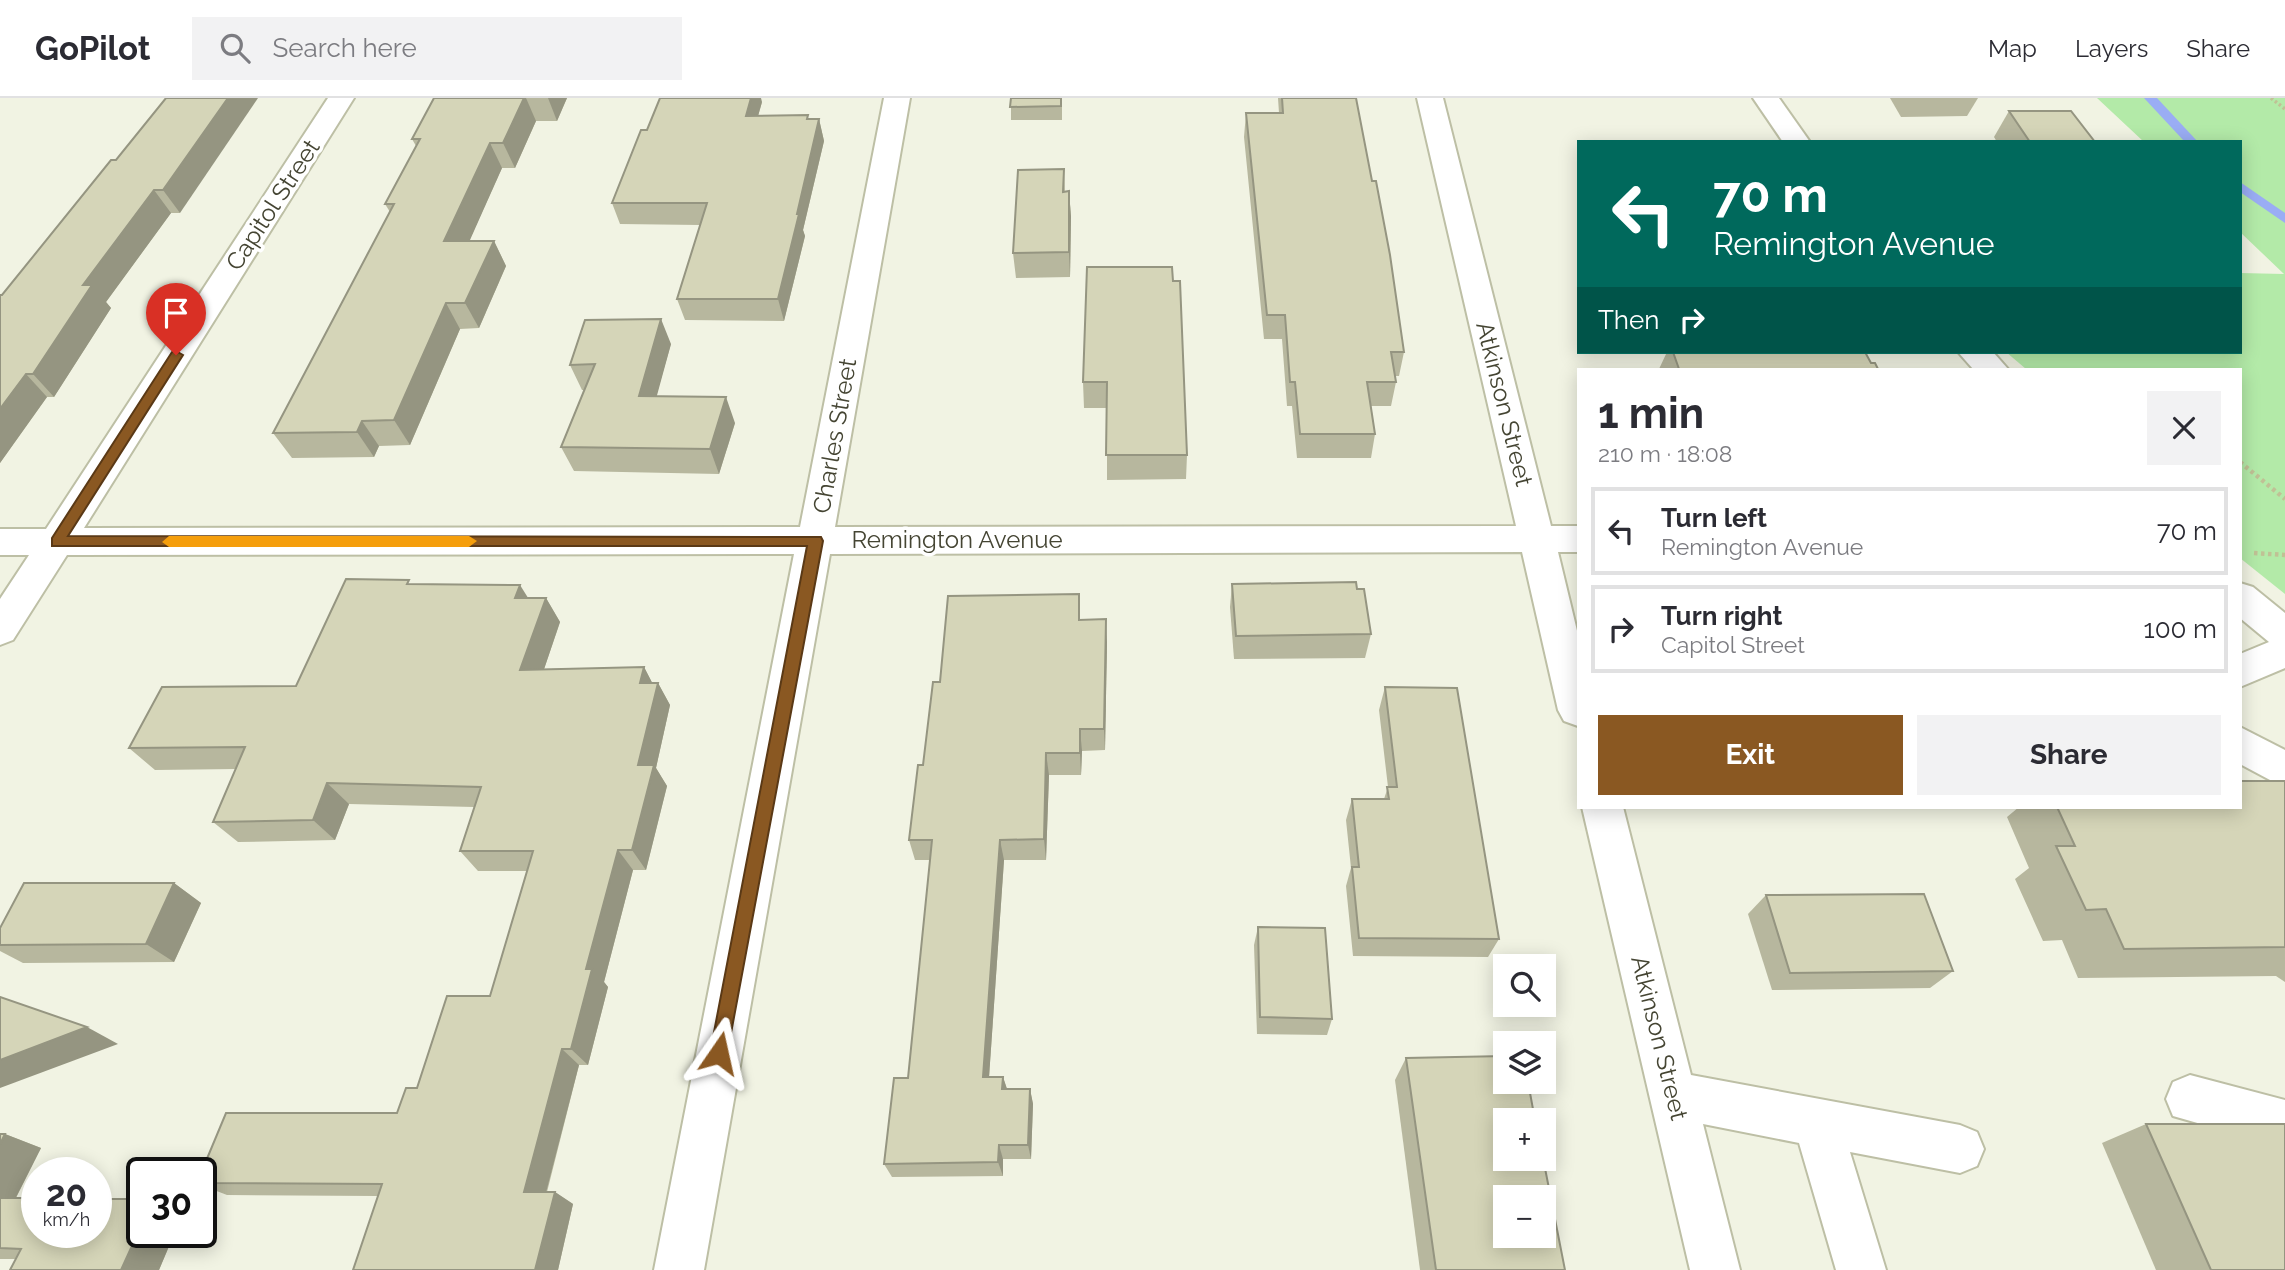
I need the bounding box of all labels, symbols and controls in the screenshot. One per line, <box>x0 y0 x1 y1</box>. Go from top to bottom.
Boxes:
search box <box>192 17 682 80</box>
text: GoPilot <box>35 29 150 68</box>
icon: search <box>216 29 254 67</box>
text: Search here <box>272 33 417 63</box>
text: Map <box>1988 34 2037 63</box>
text: Layers <box>2075 34 2148 63</box>
text: Share <box>2186 34 2250 63</box>
street label: Capitol Street <box>220 134 326 276</box>
text: 70 m <box>1713 166 1828 223</box>
icon: left <box>1598 168 1689 259</box>
text: Remington Avenue <box>1713 225 1995 262</box>
pin <box>146 283 206 355</box>
icon: arrive <box>157 294 195 332</box>
icon: right <box>1673 301 1711 339</box>
text: Then <box>1598 305 1659 335</box>
street label: Atkinson Street <box>1470 319 1539 489</box>
street label: Charles Street <box>807 356 862 516</box>
text: 1 min <box>1598 389 1704 438</box>
button: close <box>2147 391 2221 465</box>
text: 210 m · 18:08 <box>1598 440 1733 467</box>
text: Turn left <box>1661 503 1767 533</box>
icon: left <box>1602 512 1640 550</box>
text: 70 m <box>2157 516 2217 546</box>
street label: Remington Avenue <box>851 525 1063 554</box>
text: Remington Avenue <box>1661 533 1863 560</box>
text: Turn right <box>1661 601 1782 631</box>
icon: right <box>1602 610 1640 648</box>
text: 100 m <box>2144 614 2217 644</box>
text: Capitol Street <box>1661 631 1805 658</box>
button: Exit <box>1598 715 1903 795</box>
button: Share <box>1917 715 2221 795</box>
street label: Atkinson Street <box>1625 953 1694 1123</box>
map controls <box>1493 954 1556 1248</box>
button: search <box>1493 954 1556 1017</box>
position arrow <box>682 1016 756 1090</box>
button: layers <box>1493 1031 1556 1094</box>
button: + <box>1493 1108 1556 1171</box>
speed limit sign: 30 <box>126 1157 217 1248</box>
text: 20 <box>46 1173 87 1214</box>
button: − <box>1493 1185 1556 1248</box>
text: km/h <box>43 1209 90 1230</box>

